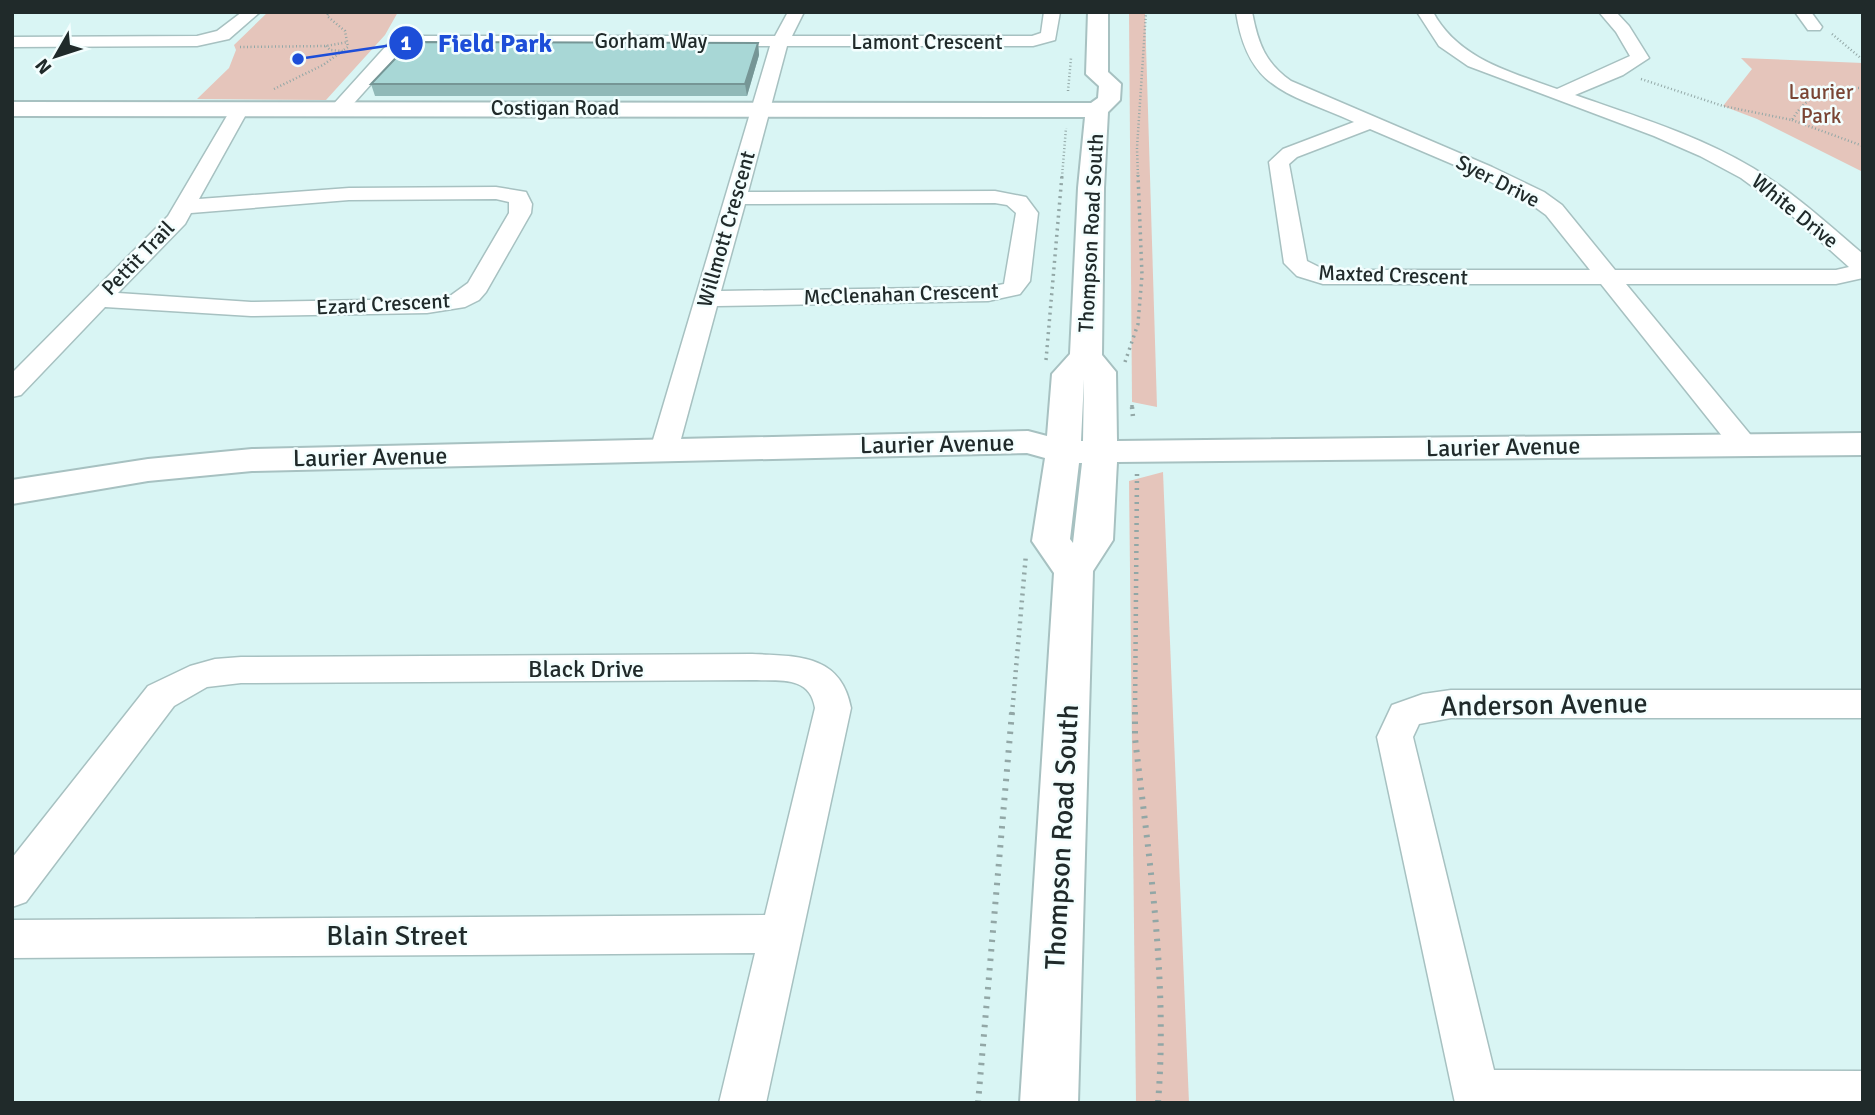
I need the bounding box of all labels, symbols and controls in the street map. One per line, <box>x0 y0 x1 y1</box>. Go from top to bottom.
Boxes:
callout: Field Park <box>388 19 566 66</box>
north arrow <box>21 21 91 91</box>
text: Field Park <box>438 28 553 60</box>
street label: Gorham Way <box>595 28 708 54</box>
street label: Lamont Crescent <box>851 29 1003 55</box>
text: 1 <box>400 30 412 56</box>
text: N <box>30 53 57 79</box>
park label: Laurier Park <box>1789 79 1854 129</box>
street label: Costigan Road <box>491 95 619 121</box>
street label: Thompson Road South <box>1073 133 1109 333</box>
street label: Willmott Crescent <box>691 148 761 310</box>
street label: Syer Drive <box>1452 149 1544 213</box>
street label: White Drive <box>1746 168 1844 254</box>
street label: Pettit Trail <box>96 215 180 301</box>
street label: Maxted Crescent <box>1318 259 1468 291</box>
street label: McClenahan Crescent <box>803 278 999 310</box>
street label: Ezard Crescent <box>315 288 451 320</box>
street label: Laurier Avenue <box>859 428 1015 460</box>
street label: Laurier Avenue <box>1425 431 1581 463</box>
street label: Laurier Avenue <box>292 441 448 473</box>
street label: Black Drive <box>528 654 644 684</box>
street label: Anderson Avenue <box>1440 686 1648 724</box>
street label: Thompson Road South <box>1038 704 1086 970</box>
street label: Blain Street <box>326 919 468 953</box>

